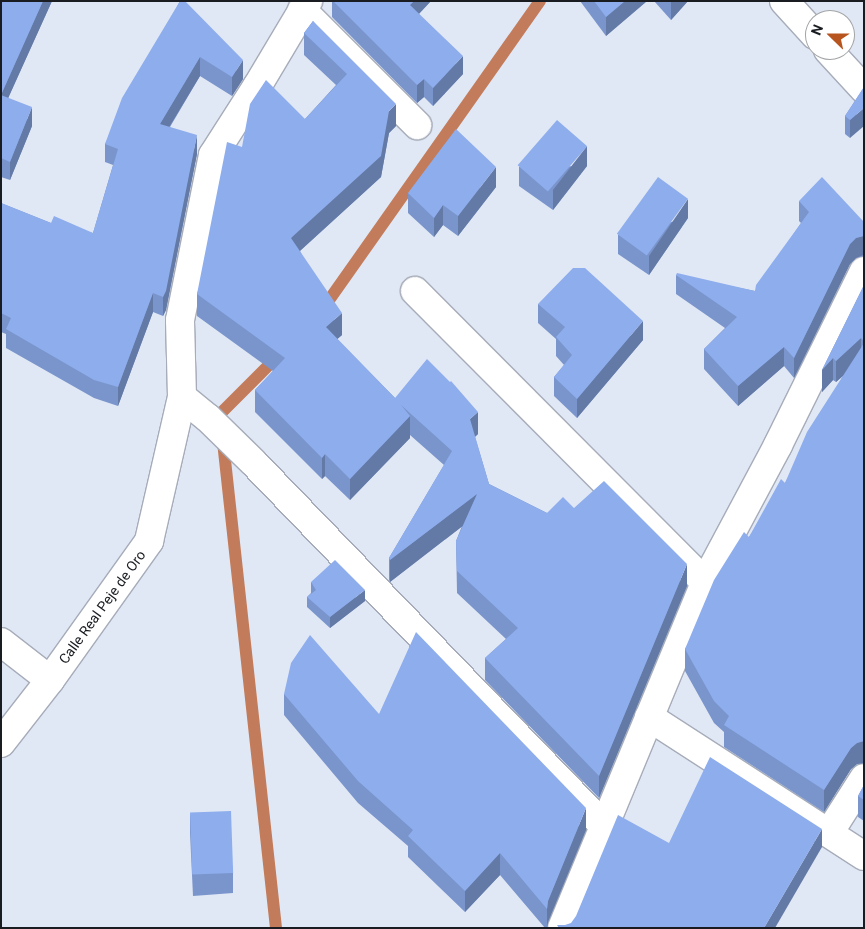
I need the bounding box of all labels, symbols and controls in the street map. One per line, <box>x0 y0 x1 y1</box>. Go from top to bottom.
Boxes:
north arrow <box>805 10 855 60</box>
text: N <box>808 22 826 37</box>
street label: Calle Real Peje de Oro <box>55 547 149 667</box>

